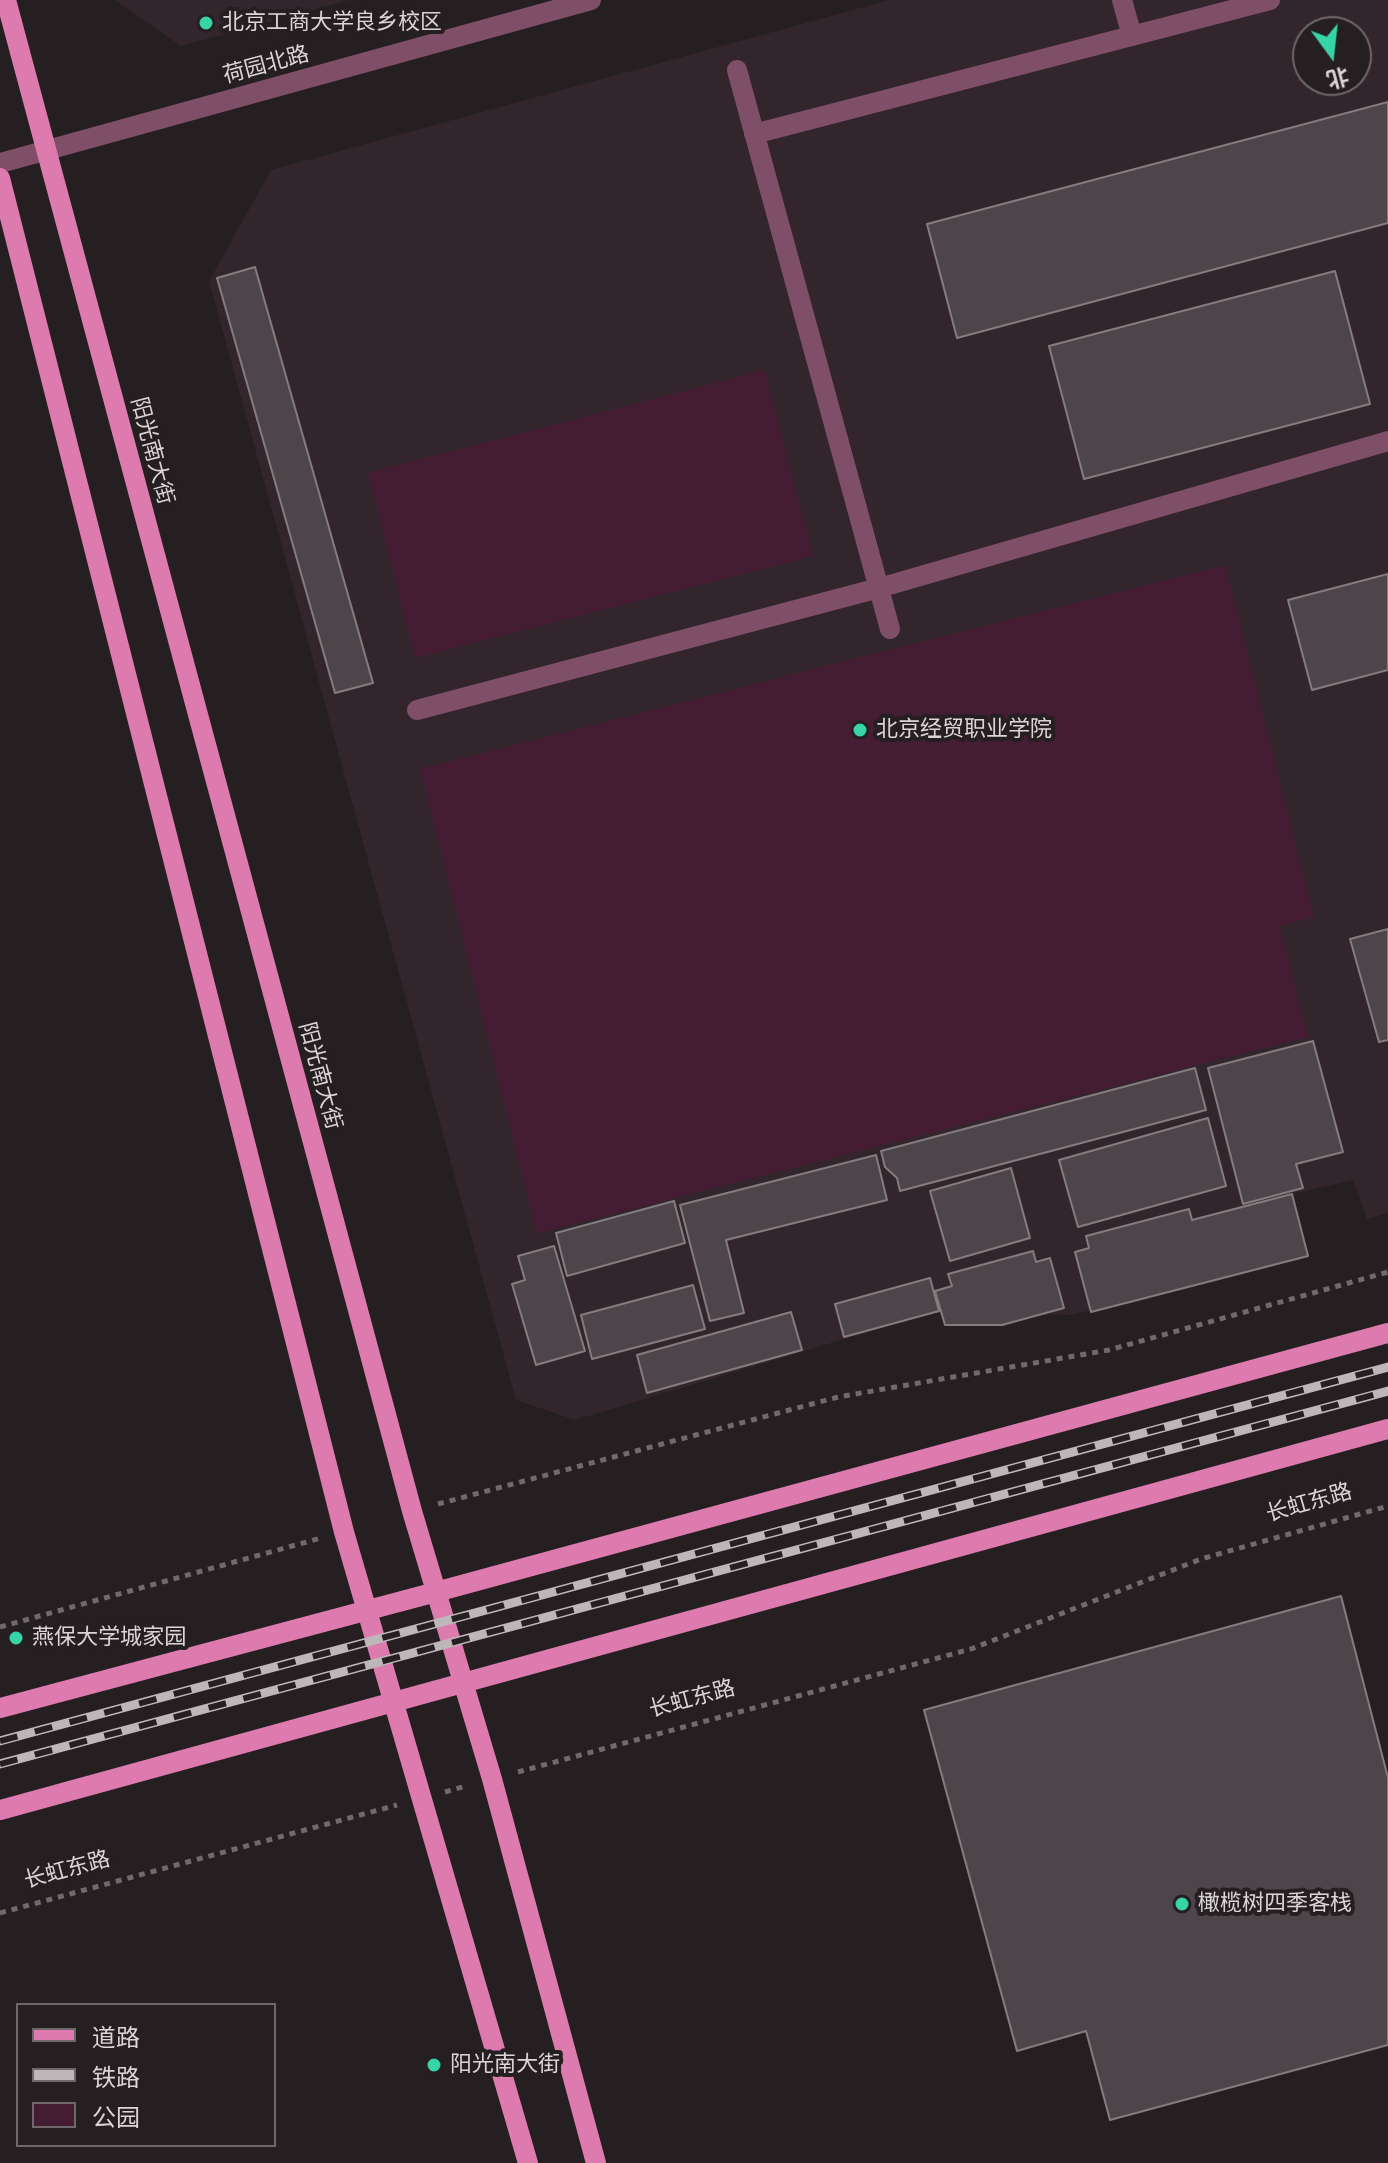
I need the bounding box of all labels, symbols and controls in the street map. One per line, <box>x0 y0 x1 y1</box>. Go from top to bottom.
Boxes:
place label: 北京工商大学良乡校区 <box>222 10 442 36</box>
marker: 北京工商大学良乡校区 <box>197 14 215 32</box>
north arrow <box>1292 16 1372 96</box>
street label: 荷园北路 <box>220 41 312 89</box>
text: 北 <box>1324 62 1352 94</box>
street label: 阳光南大街 <box>125 394 179 508</box>
place label: 北京经贸职业学院 <box>876 717 1052 743</box>
marker: 北京经贸职业学院 <box>851 721 869 739</box>
street label: 阳光南大街 <box>293 1019 347 1133</box>
street label: 长虹东路 <box>1263 1478 1355 1528</box>
place label: 燕保大学城家园 <box>32 1625 186 1651</box>
marker: 燕保大学城家园 <box>7 1629 25 1647</box>
street label: 长虹东路 <box>646 1675 738 1723</box>
street label: 长虹东路 <box>21 1846 113 1894</box>
place label: 橄榄树四季客栈 <box>1198 1891 1352 1917</box>
marker: 橄榄树四季客栈 <box>1173 1895 1191 1913</box>
legend <box>16 2003 276 2147</box>
text: 道路 <box>92 2023 140 2052</box>
place label: 阳光南大街 <box>450 2052 560 2078</box>
marker: 阳光南大街 <box>425 2056 443 2074</box>
text: 铁路 <box>92 2063 140 2092</box>
text: 公园 <box>92 2103 140 2132</box>

